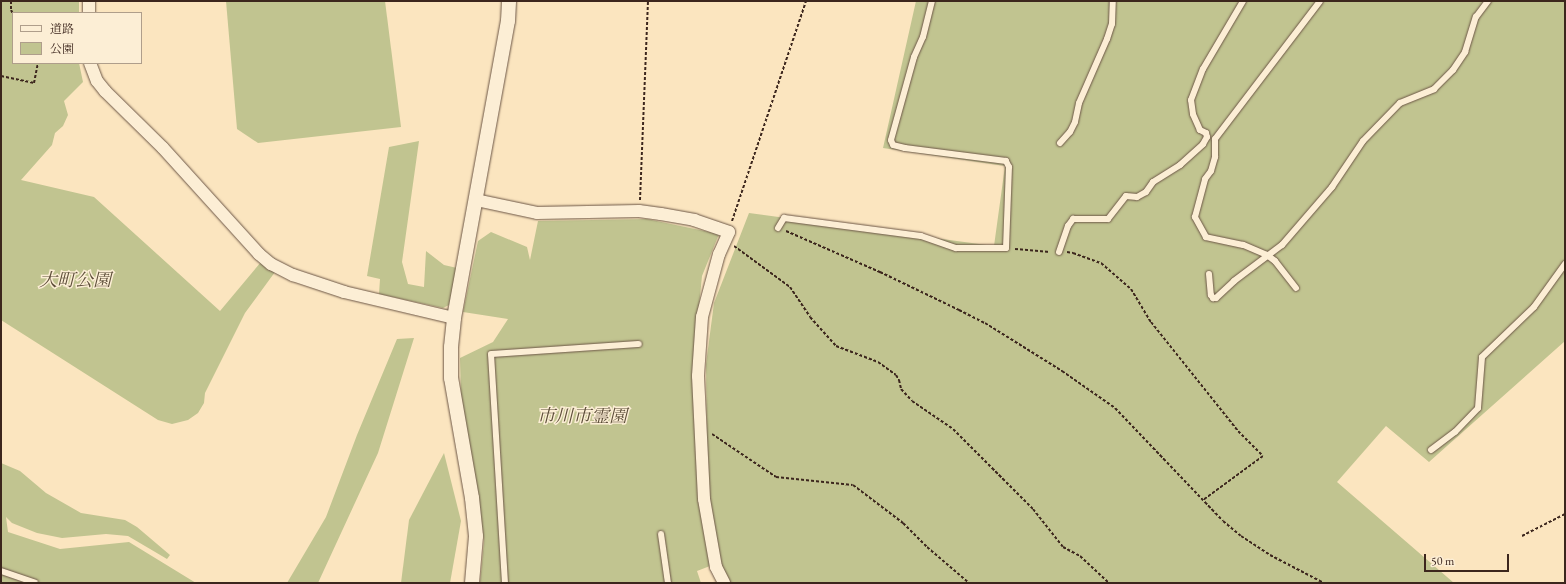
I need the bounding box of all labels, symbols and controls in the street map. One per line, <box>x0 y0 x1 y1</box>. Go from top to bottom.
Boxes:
legend <box>12 12 142 64</box>
text: 道路 <box>50 21 74 37</box>
text: 公園 <box>50 41 74 57</box>
park label: 大町公園 <box>39 269 111 291</box>
park label: 市川市霊園 <box>537 405 627 427</box>
scale bar <box>1426 546 1511 572</box>
text: 50 m <box>1431 553 1454 569</box>

